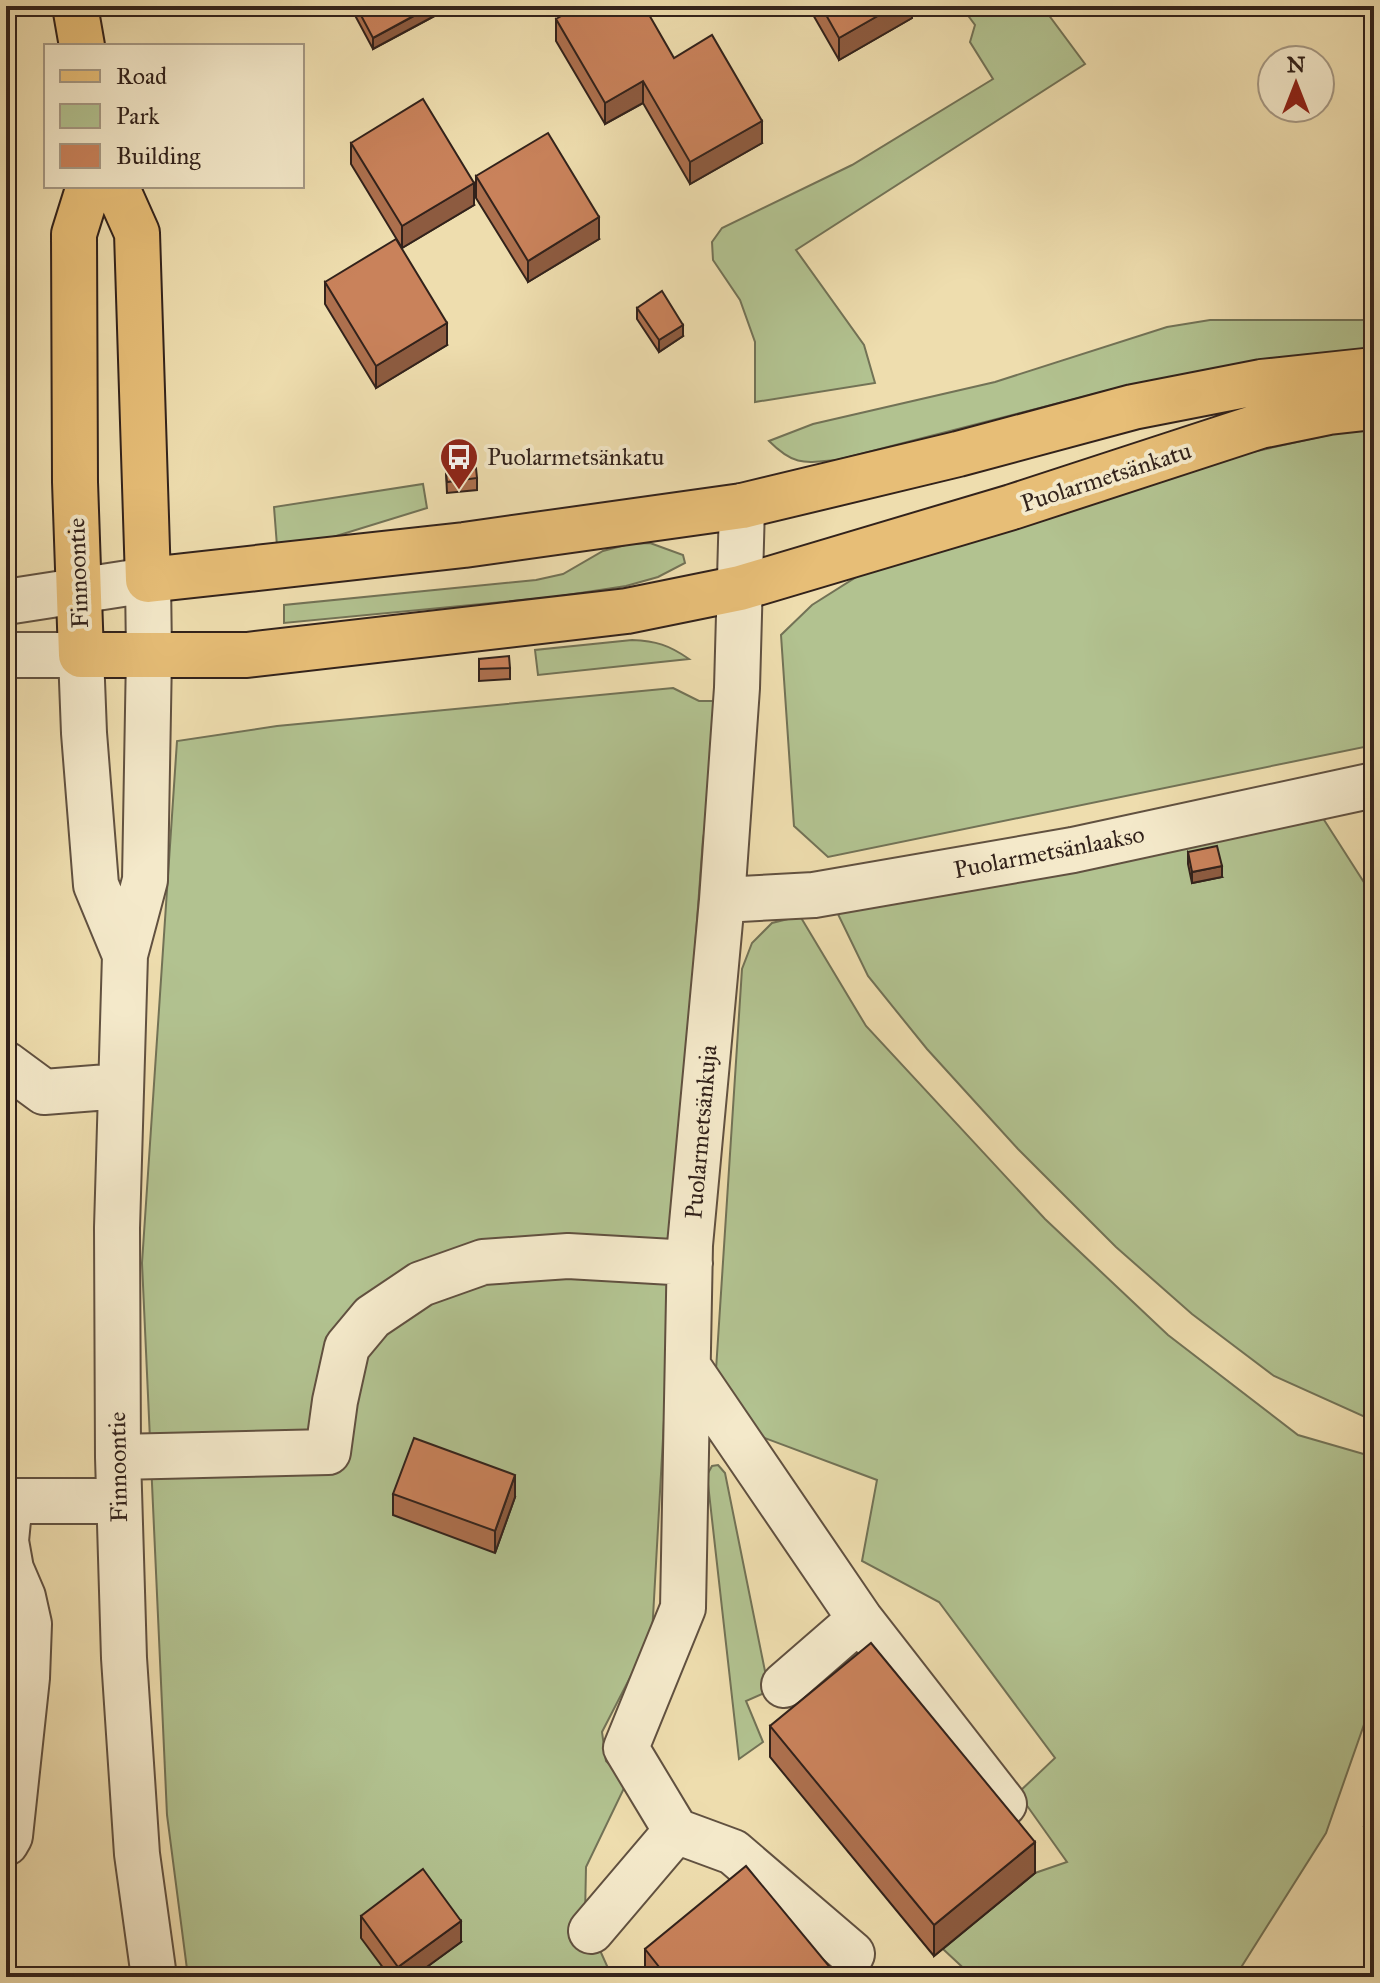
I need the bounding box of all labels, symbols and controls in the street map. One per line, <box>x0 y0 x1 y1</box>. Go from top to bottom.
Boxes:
legend <box>44 44 304 188</box>
north arrow <box>1256 44 1336 124</box>
text: N <box>1287 51 1306 78</box>
text: Road <box>116 61 167 91</box>
text: Park <box>116 101 160 131</box>
text: Building <box>116 141 201 171</box>
street label: Puolarmetsänkatu <box>1017 435 1195 519</box>
bus stop icon: Puolarmetsänkatu <box>438 436 480 491</box>
place label: Puolarmetsänkatu <box>487 442 665 472</box>
street label: Finnoontie <box>61 517 95 629</box>
street label: Puolarmetsänlaakso <box>951 819 1147 885</box>
street label: Puolarmetsänkuja <box>678 1043 724 1220</box>
street label: Finnoontie <box>102 1411 134 1523</box>

